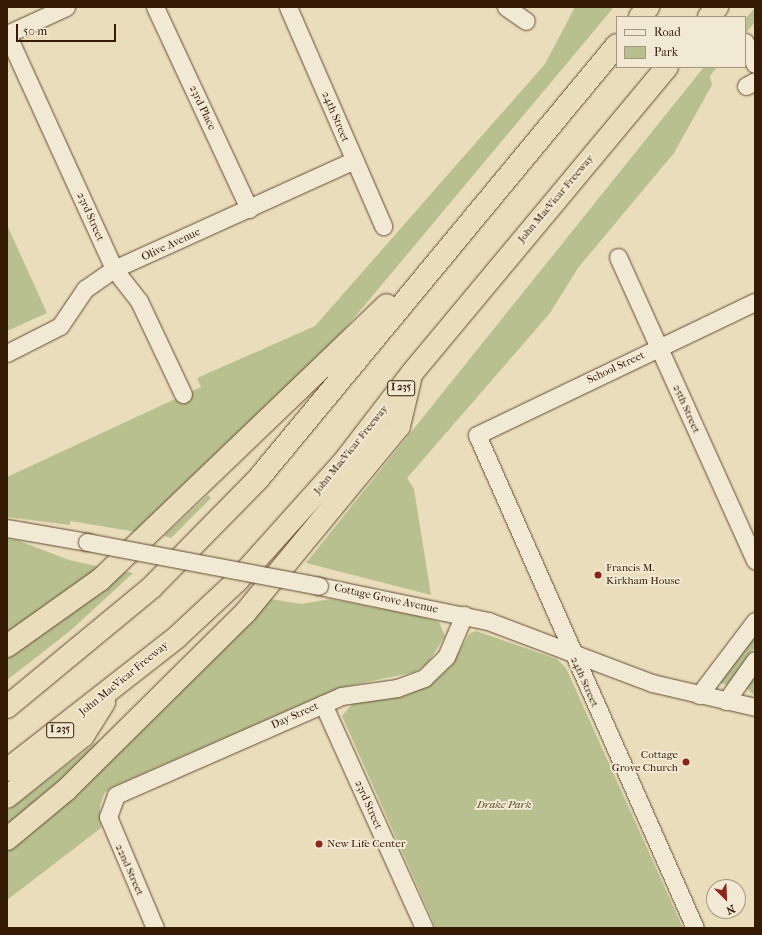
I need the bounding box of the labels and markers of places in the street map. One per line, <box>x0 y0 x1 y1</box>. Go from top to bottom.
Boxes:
place label: Francis M. Kirkham House <box>606 562 680 588</box>
marker: Francis M. Kirkham House <box>593 570 603 580</box>
place label: Cottage Grove Church <box>612 749 678 775</box>
marker: Cottage Grove Church <box>681 757 691 767</box>
place label: New Life Center <box>327 837 405 851</box>
marker: New Life Center <box>314 839 324 849</box>

